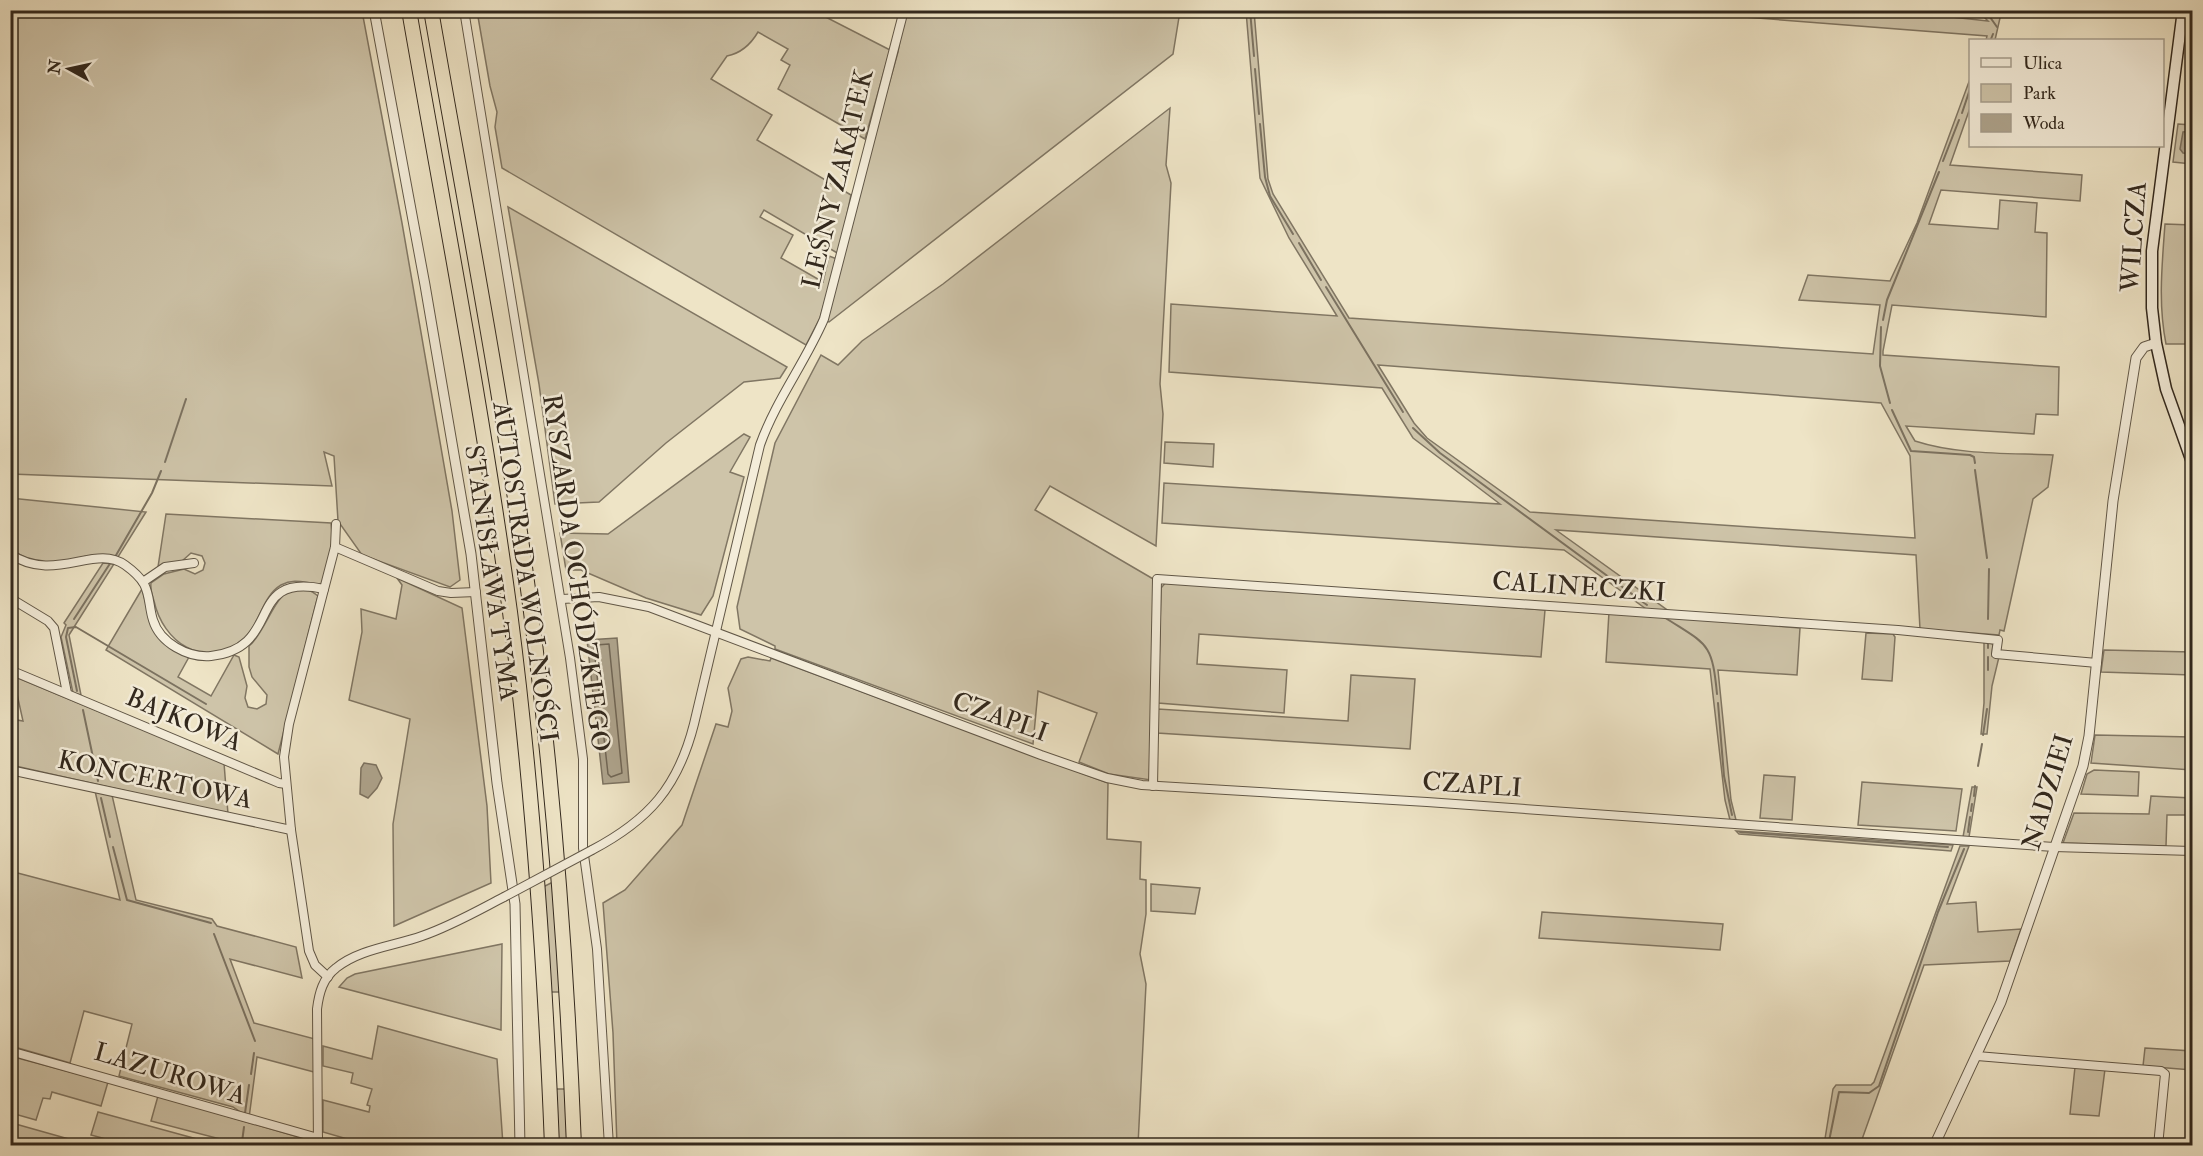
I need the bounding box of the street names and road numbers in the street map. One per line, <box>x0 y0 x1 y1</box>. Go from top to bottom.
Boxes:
street label: LEŚNY ZAKĄTEK <box>793 65 881 292</box>
street label: WILCZA <box>2114 180 2154 294</box>
street label: RYSZARDA OCHÓDZKIEGO <box>535 392 619 754</box>
street label: AUTOSTRADA WOLNOŚCI <box>485 398 567 744</box>
street label: STANISŁAWA TYMA <box>457 443 525 704</box>
street label: CALINECZKI <box>1491 565 1667 609</box>
street label: BAJKOWA <box>121 681 247 759</box>
street label: CZAPLI <box>948 685 1052 749</box>
street label: NADZIEI <box>2015 730 2081 854</box>
street label: KONCERTOWA <box>55 744 256 816</box>
street label: CZAPLI <box>1421 766 1523 804</box>
street label: LAZUROWA <box>90 1036 250 1112</box>

